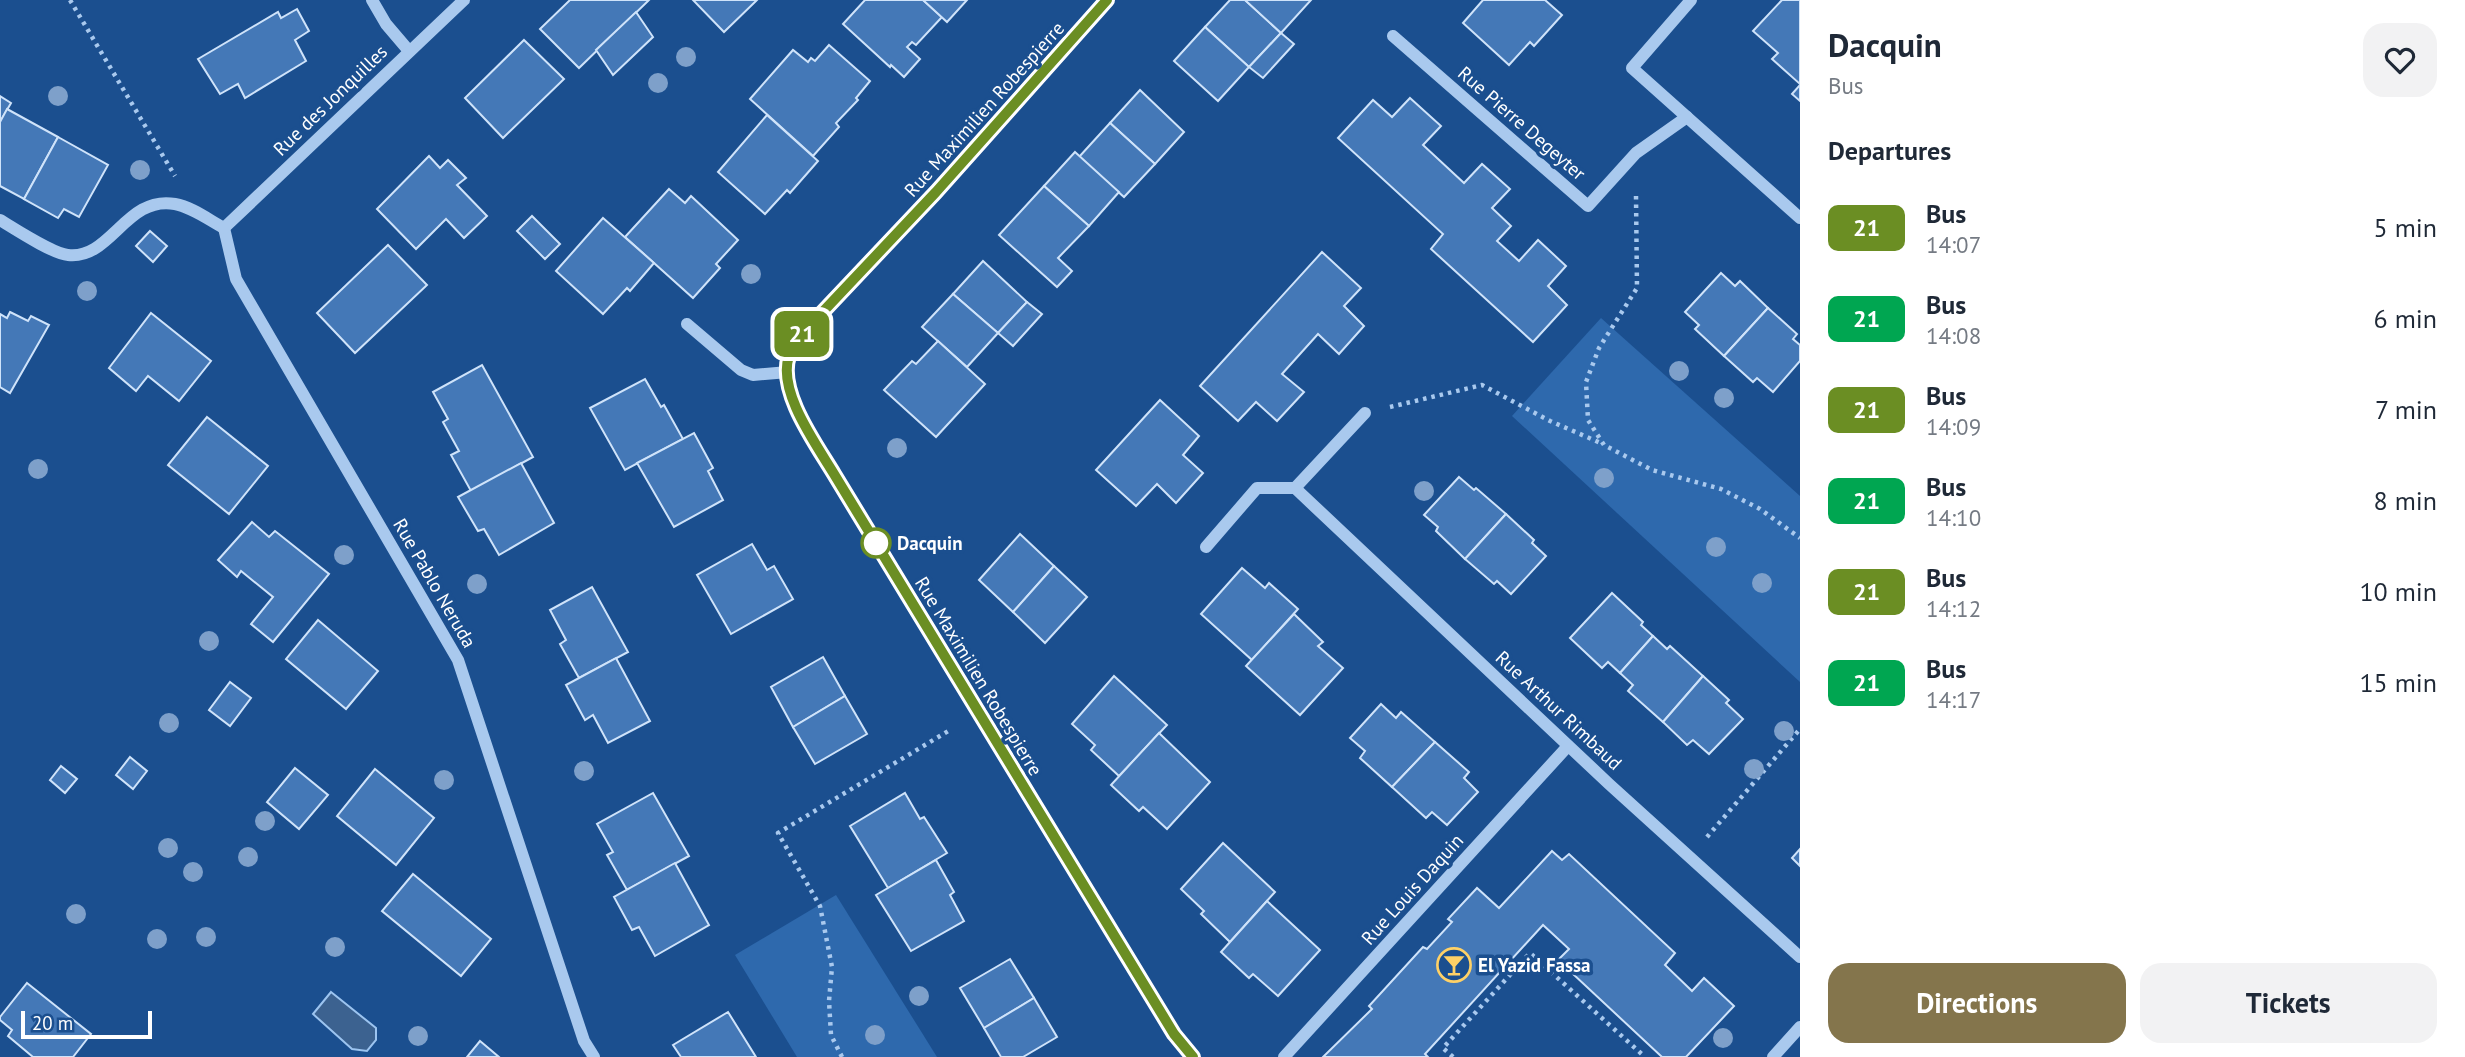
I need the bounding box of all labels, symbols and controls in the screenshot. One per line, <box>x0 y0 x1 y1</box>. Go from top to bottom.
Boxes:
street label: Rue Maximilien Robespierre <box>899 16 1069 202</box>
text: Dacquin <box>1828 23 1942 66</box>
button: heart <box>2363 23 2437 97</box>
street label: Rue des Jonquilles <box>268 39 392 161</box>
street label: Rue Pierre Degeyter <box>1453 61 1591 185</box>
text: Bus <box>1828 71 1864 100</box>
text: Departures <box>1828 134 1951 167</box>
text: Bus <box>1926 197 1966 230</box>
text: 5 min <box>2374 211 2437 244</box>
text: 21 <box>1853 212 1880 243</box>
text: 14:07 <box>1926 230 1981 259</box>
text: Bus <box>1926 288 1966 321</box>
text: 6 min <box>2374 302 2437 335</box>
text: 21 <box>1853 303 1880 334</box>
line badge: 21 <box>770 311 834 357</box>
text: 21 <box>788 318 816 349</box>
text: 14:08 <box>1926 321 1981 350</box>
text: Bus <box>1926 379 1966 412</box>
text: 7 min <box>2375 393 2437 426</box>
text: 21 <box>1853 394 1880 425</box>
text: 14:09 <box>1926 412 1981 441</box>
text: Bus <box>1926 470 1966 503</box>
text: 8 min <box>2374 484 2437 517</box>
text: 21 <box>1853 485 1880 516</box>
text: 14:10 <box>1926 503 1981 532</box>
street label: Rue Pablo Neruda <box>388 514 482 652</box>
marker: Dacquin <box>861 528 891 558</box>
place label: Dacquin <box>897 531 963 555</box>
text: Bus <box>1926 561 1966 594</box>
street label: Rue Maximilien Robespierre <box>910 572 1048 780</box>
text: 10 min <box>2359 575 2437 608</box>
text: 21 <box>1853 576 1880 607</box>
text: 14:12 <box>1926 594 1981 623</box>
street label: Rue Arthur Rimbaud <box>1491 645 1627 775</box>
text: Bus <box>1926 652 1966 685</box>
text: 15 min <box>2359 666 2437 699</box>
text: 21 <box>1853 667 1880 698</box>
text: 14:17 <box>1926 685 1981 714</box>
street label: Rue Louis Daquin <box>1356 829 1468 949</box>
bar icon: El Yazid Fassa <box>1435 946 1473 984</box>
place label: El Yazid Fassa <box>1478 953 1590 977</box>
button: Directions <box>1828 963 2126 1043</box>
button: Tickets <box>2140 963 2437 1043</box>
scale bar <box>21 1008 152 1040</box>
text: 20 m <box>32 1011 73 1035</box>

